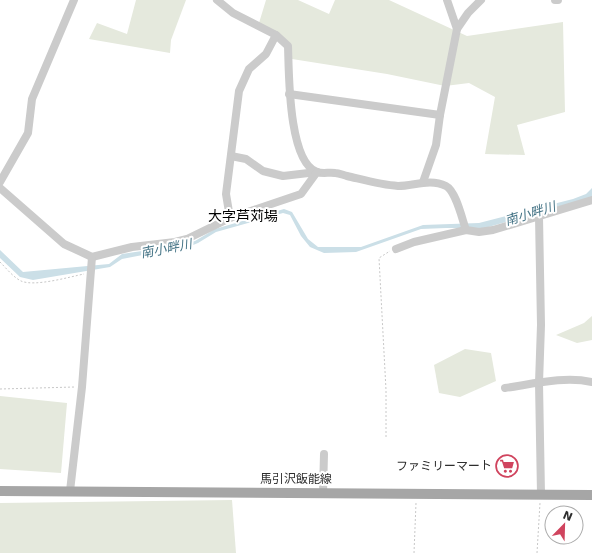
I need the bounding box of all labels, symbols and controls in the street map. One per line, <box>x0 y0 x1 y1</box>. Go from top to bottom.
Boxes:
water label: 南小畔川 <box>503 198 559 228</box>
district label: 大字芦苅場 <box>208 208 278 224</box>
water label: 南小畔川 <box>139 236 195 261</box>
supermarket icon: ファミリーマート <box>494 453 520 479</box>
place label: ファミリーマート <box>396 459 492 473</box>
street label: 馬引沢飯能線 <box>260 472 332 486</box>
north arrow <box>544 505 584 545</box>
text: N <box>561 508 574 524</box>

